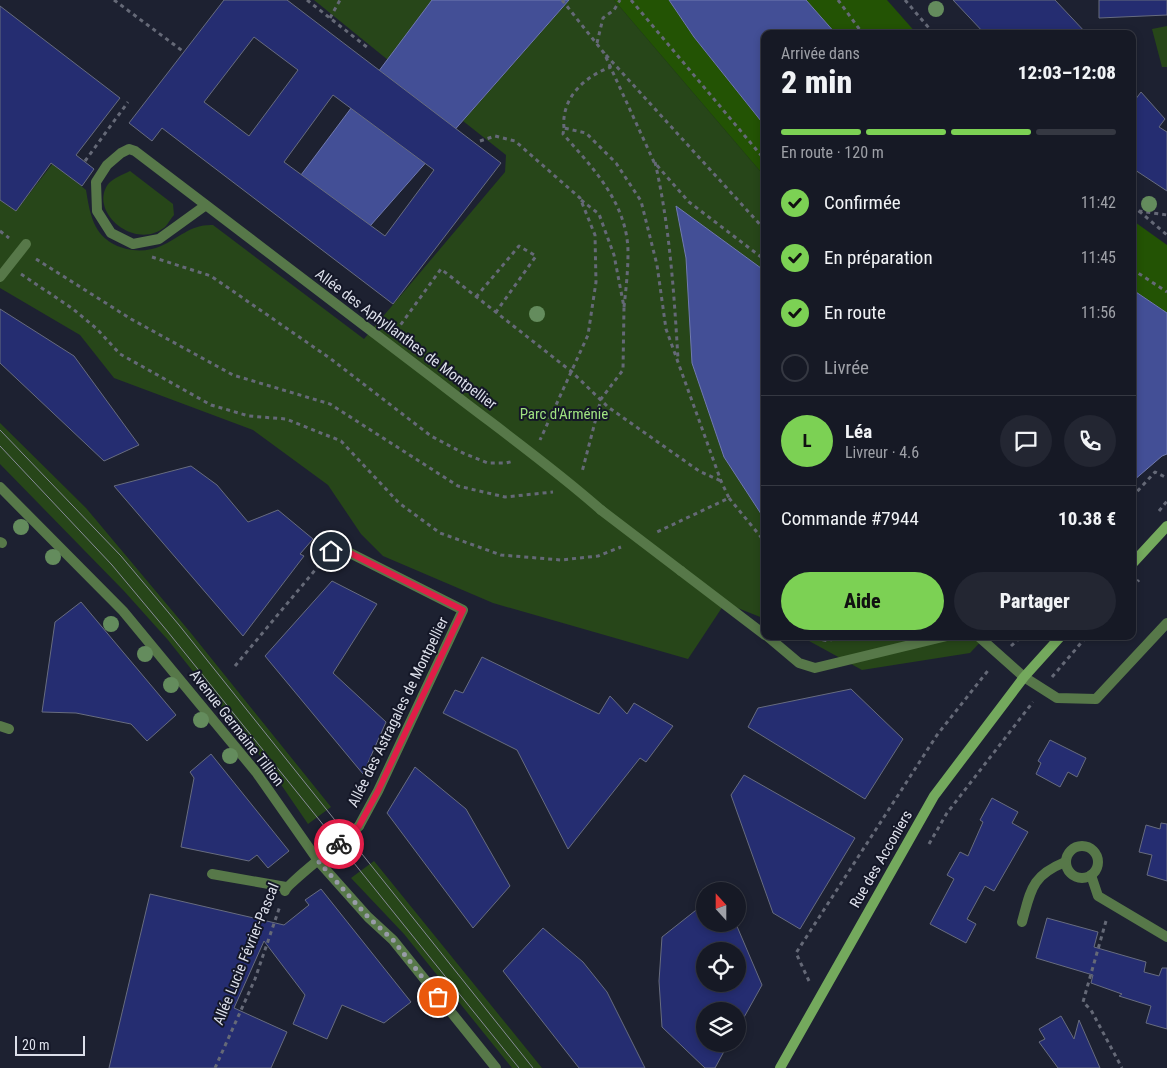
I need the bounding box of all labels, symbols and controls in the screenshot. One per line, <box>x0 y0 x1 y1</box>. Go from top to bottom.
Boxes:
text: Arrivée dans <box>781 44 860 63</box>
text: 12:03–12:08 <box>1018 61 1116 84</box>
text: 2 min <box>781 63 852 101</box>
text: En route · 120 m <box>781 143 884 162</box>
icon: check <box>781 189 809 217</box>
text: Confirmée <box>824 191 901 214</box>
text: 11:42 <box>1081 193 1116 212</box>
icon: check <box>781 244 809 272</box>
text: En préparation <box>824 246 933 269</box>
text: 11:45 <box>1081 248 1116 267</box>
street label: Allée des Aphyllanthes de Montpellier <box>312 265 501 413</box>
icon: check <box>781 299 809 327</box>
text: En route <box>824 301 886 324</box>
text: 11:56 <box>1081 303 1116 322</box>
text: Livrée <box>824 356 869 379</box>
park label: Parc d'Arménie <box>520 405 608 423</box>
button: chat <box>1000 415 1052 467</box>
button: phone <box>1064 415 1116 467</box>
text: Léa <box>845 420 872 443</box>
text: L <box>802 429 812 452</box>
text: Livreur · 4.6 <box>845 443 919 462</box>
text: Commande #7944 <box>781 507 919 530</box>
text: 10.38 € <box>1058 507 1116 530</box>
pin <box>310 530 352 572</box>
icon: home <box>317 537 345 565</box>
button: Aide <box>781 572 944 630</box>
button: Partager <box>954 572 1116 630</box>
street label: Allée des Astragales de Montpellier <box>344 614 452 810</box>
street label: Avenue Germaine Tillion <box>186 666 288 790</box>
street label: Rue des Acconiers <box>846 807 916 911</box>
courier <box>314 819 364 869</box>
icon: bike <box>325 830 353 858</box>
street label: Allée Lucie Février-Pascal <box>209 880 283 1028</box>
north arrow <box>696 882 746 932</box>
map controls <box>696 882 746 1052</box>
button: locate <box>696 942 746 992</box>
pin <box>417 976 459 1018</box>
icon: bag <box>424 983 452 1011</box>
button: layers <box>696 1002 746 1052</box>
scale bar <box>15 1033 85 1056</box>
text: 20 m <box>22 1037 50 1053</box>

